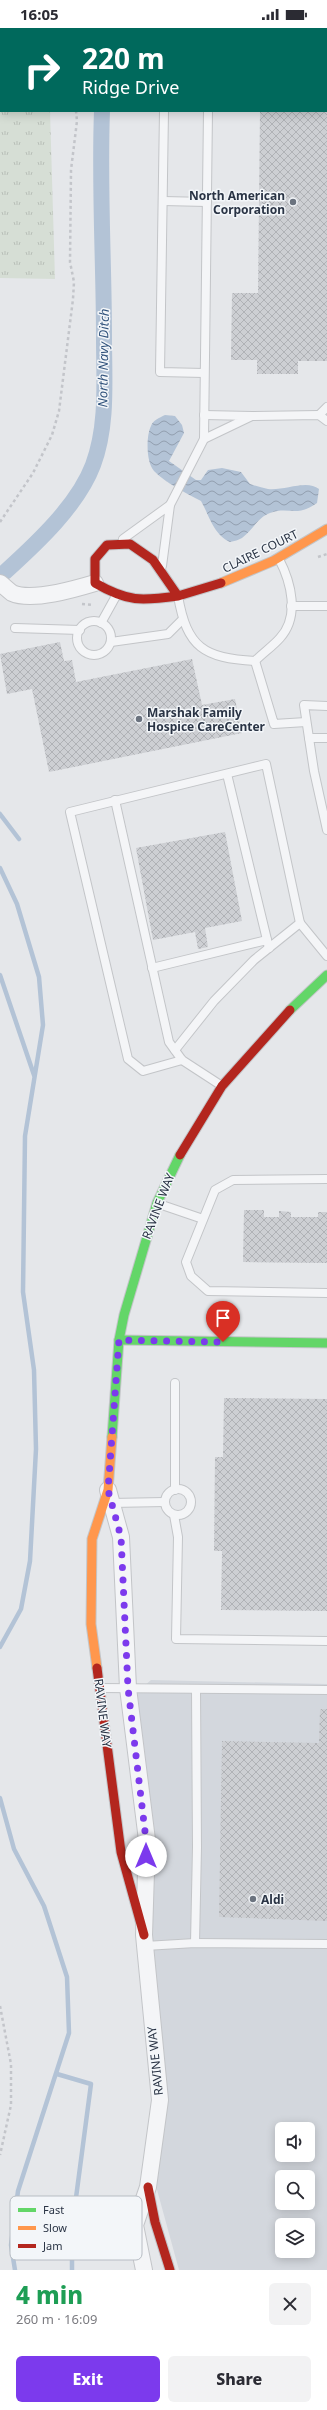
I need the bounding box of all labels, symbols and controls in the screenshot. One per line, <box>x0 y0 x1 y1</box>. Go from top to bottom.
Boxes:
text: 16:05 <box>20 4 59 24</box>
text: 220 m <box>82 39 165 77</box>
icon: right <box>16 44 68 96</box>
text: Ridge Drive <box>82 75 179 99</box>
place label: North American Corporation <box>189 187 285 218</box>
marker: North American Corporation <box>288 197 298 207</box>
water label: North Navy Ditch <box>93 308 113 408</box>
street label: CLAIRE COURT <box>219 525 301 577</box>
place label: Marshak Family Hospice CareCenter <box>147 704 266 735</box>
marker: Marshak Family Hospice CareCenter <box>134 714 144 724</box>
street label: RAVINE WAY <box>138 1170 178 1241</box>
pin <box>206 1301 240 1342</box>
icon: arrive <box>212 1307 234 1329</box>
street label: RAVINE WAY <box>90 1678 116 1749</box>
position arrow <box>125 1835 167 1877</box>
place label: Aldi <box>261 1891 284 1908</box>
marker: Aldi <box>248 1894 258 1904</box>
street label: RAVINE WAY <box>143 2025 167 2096</box>
map controls <box>275 2122 315 2258</box>
button: sound <box>275 2122 315 2162</box>
button: search <box>275 2170 315 2210</box>
legend <box>10 2196 142 2260</box>
text: Fast <box>43 2202 64 2217</box>
button: layers <box>275 2218 315 2258</box>
text: Slow <box>43 2220 67 2235</box>
text: Jam <box>42 2238 62 2253</box>
text: 4 min <box>16 2278 83 2311</box>
button: close <box>269 2283 311 2325</box>
text: 260 m · 16:09 <box>16 2310 97 2328</box>
button: Exit <box>16 2356 160 2402</box>
button: Share <box>168 2356 311 2402</box>

